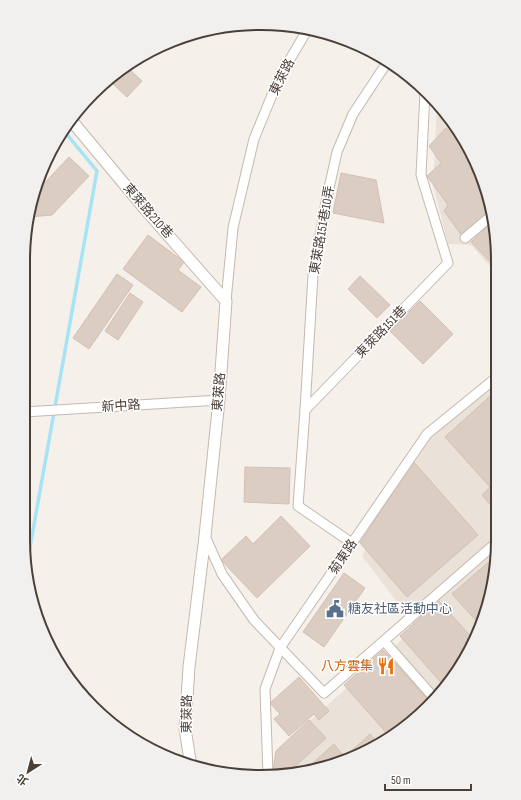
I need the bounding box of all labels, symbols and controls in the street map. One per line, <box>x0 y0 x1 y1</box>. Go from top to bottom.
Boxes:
street label: 東萊路 <box>266 56 298 98</box>
street label: 東萊路210巷 <box>120 180 176 242</box>
street label: 東萊路151巷10弄 <box>306 184 338 276</box>
street label: 東萊路151巷 <box>352 303 410 361</box>
street label: 東萊路 <box>209 372 229 412</box>
street label: 新中路 <box>101 397 141 415</box>
street label: 菊東路 <box>325 536 361 578</box>
public building icon: 糖友社區活動中心 <box>325 599 345 619</box>
place label: 糖友社區活動中心 <box>348 601 452 617</box>
restaurant icon: 八方雲集 <box>376 656 396 676</box>
place label: 八方雲集 <box>321 658 373 674</box>
street label: 東萊路 <box>179 694 195 734</box>
north arrow <box>8 752 48 792</box>
scale bar <box>385 766 471 792</box>
text: 北 <box>14 771 31 788</box>
text: 50 m <box>391 773 411 788</box>

